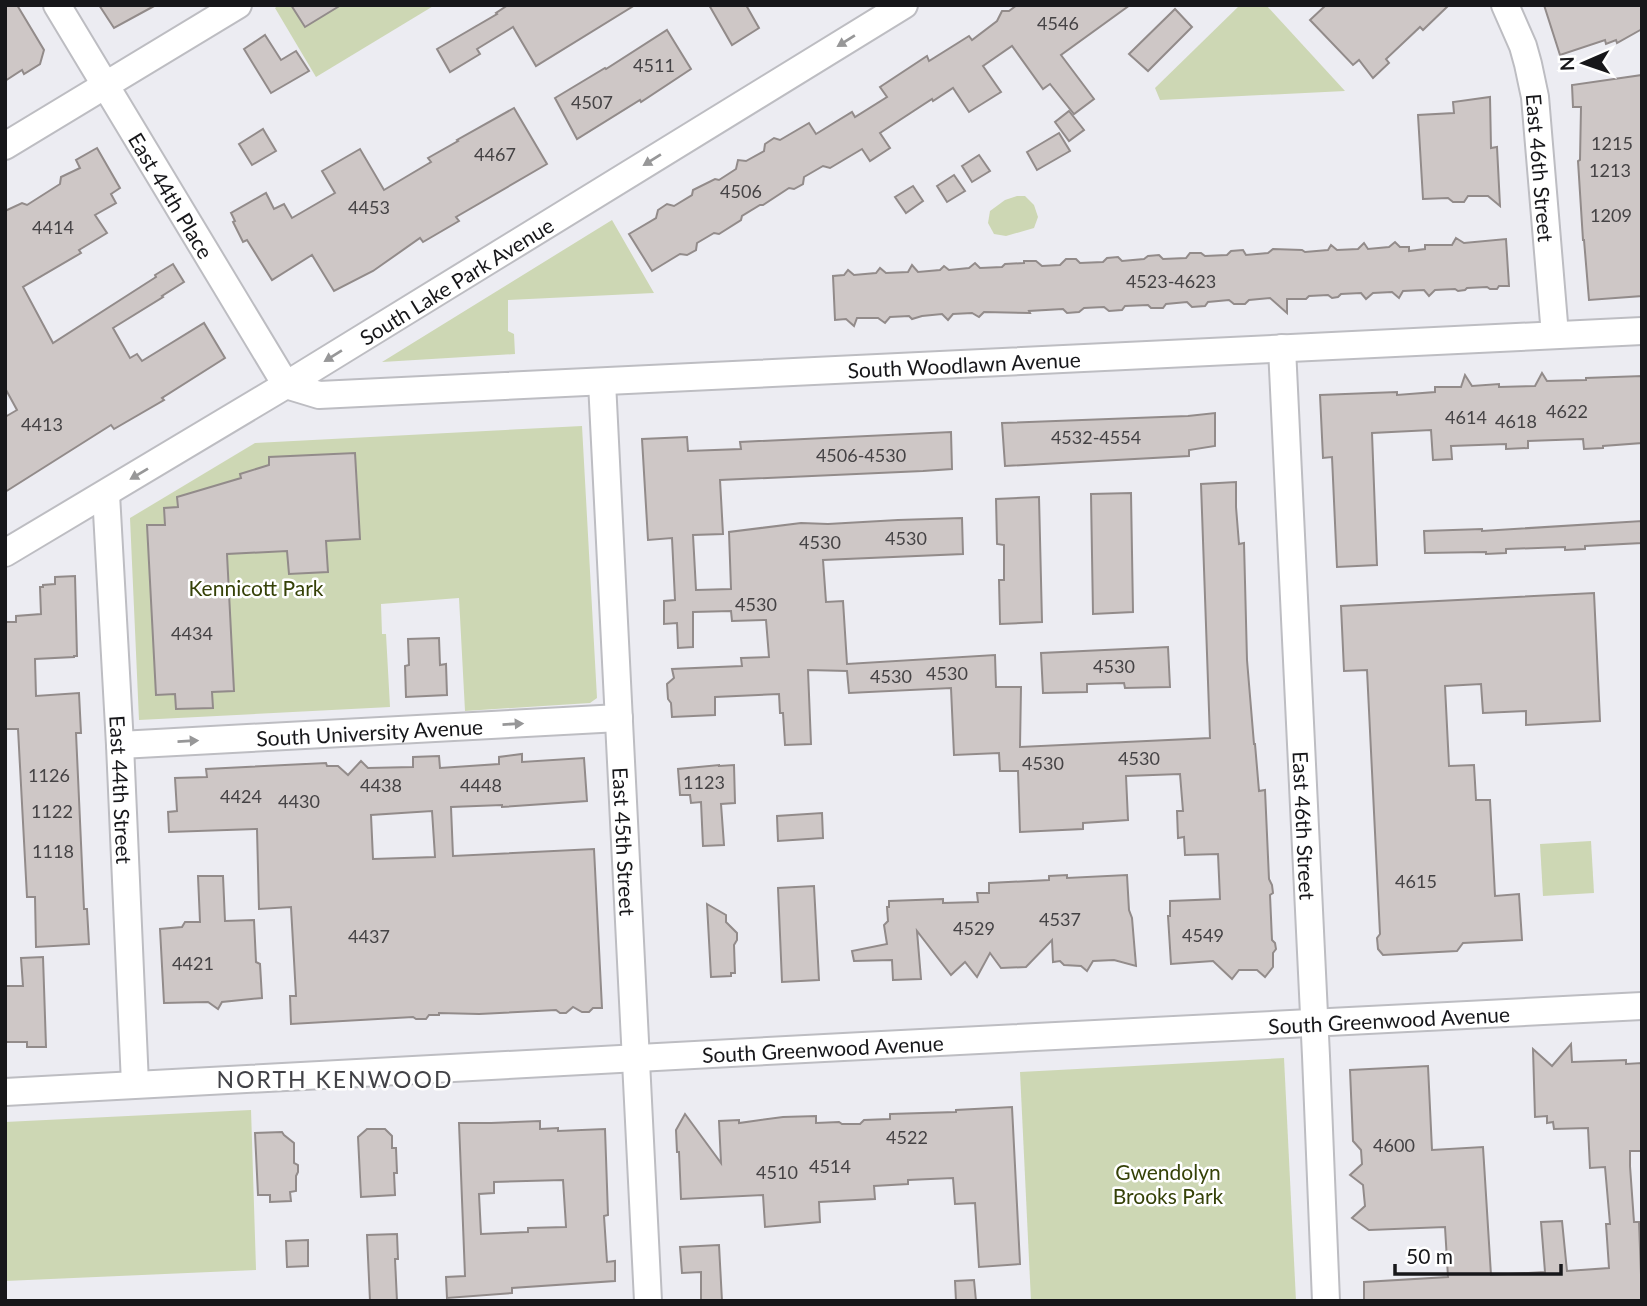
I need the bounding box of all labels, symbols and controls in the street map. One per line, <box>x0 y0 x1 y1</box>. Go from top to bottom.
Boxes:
house number: 4546 <box>1037 12 1079 34</box>
north arrow <box>1549 28 1619 98</box>
one-way arrow <box>836 34 856 47</box>
house number: 4511 <box>633 54 675 76</box>
text: N <box>1555 56 1578 71</box>
house number: 4507 <box>571 91 613 113</box>
street label: East 46th Street <box>1522 92 1560 243</box>
street label: East 44th Place <box>124 128 219 263</box>
house number: 1215 <box>1591 132 1633 154</box>
house number: 4467 <box>474 143 516 165</box>
one-way arrow <box>643 154 662 167</box>
house number: 1213 <box>1589 159 1631 181</box>
house number: 4506 <box>720 180 762 202</box>
house number: 4453 <box>348 196 390 218</box>
house number: 1209 <box>1590 204 1632 226</box>
street label: South Lake Park Avenue <box>355 211 557 349</box>
house number: 4414 <box>32 216 74 238</box>
house number: 4523-4623 <box>1126 270 1216 292</box>
street label: South Woodlawn Avenue <box>847 346 1081 382</box>
one-way arrow <box>324 350 343 363</box>
house number: 4622 <box>1546 400 1588 422</box>
house number: 4614 <box>1445 406 1487 428</box>
house number: 4618 <box>1495 410 1537 432</box>
house number: 4413 <box>21 413 63 435</box>
house number: 4532-4554 <box>1051 426 1141 448</box>
house number: 4506-4530 <box>816 444 906 466</box>
one-way arrow <box>129 468 148 481</box>
house number: 4530 <box>885 527 927 549</box>
house number: 4530 <box>799 531 841 553</box>
park label: Kennicott Park <box>189 575 324 600</box>
house number: 4530 <box>735 593 777 615</box>
house number: 4434 <box>171 622 213 644</box>
house number: 4530 <box>1093 655 1135 677</box>
house number: 4530 <box>926 662 968 684</box>
house number: 4530 <box>870 665 912 687</box>
street label: South University Avenue <box>256 713 484 750</box>
street label: East 44th Street <box>106 715 138 865</box>
one-way arrow <box>502 718 524 729</box>
one-way arrow <box>177 736 199 747</box>
house number: 4530 <box>1118 747 1160 769</box>
street label: East 46th Street <box>1289 751 1321 901</box>
house number: 4530 <box>1022 752 1064 774</box>
house number: 1126 <box>28 764 70 786</box>
street label: East 45th Street <box>609 766 641 917</box>
house number: 1123 <box>683 771 725 793</box>
house number: 4438 <box>360 774 402 796</box>
house number: 4448 <box>460 774 502 796</box>
house number: 4424 <box>220 785 262 807</box>
house number: 4430 <box>278 790 320 812</box>
house number: 1122 <box>31 800 73 822</box>
house number: 1118 <box>32 840 74 862</box>
house number: 4615 <box>1395 870 1437 892</box>
house number: 4537 <box>1039 908 1081 930</box>
house number: 4529 <box>953 917 995 939</box>
house number: 4549 <box>1182 924 1224 946</box>
house number: 4437 <box>348 925 390 947</box>
house number: 4421 <box>172 952 214 974</box>
street label: South Greenwood Avenue <box>1268 1000 1511 1038</box>
street label: South Greenwood Avenue <box>701 1029 944 1067</box>
district label: NORTH KENWOOD <box>217 1065 453 1093</box>
house number: 4522 <box>886 1126 928 1148</box>
house number: 4600 <box>1373 1134 1415 1156</box>
house number: 4514 <box>809 1155 851 1177</box>
park label: Gwendolyn Brooks Park <box>1113 1159 1224 1208</box>
house number: 4510 <box>756 1161 798 1183</box>
scale bar <box>1395 1232 1561 1276</box>
text: 50 m <box>1406 1243 1453 1268</box>

